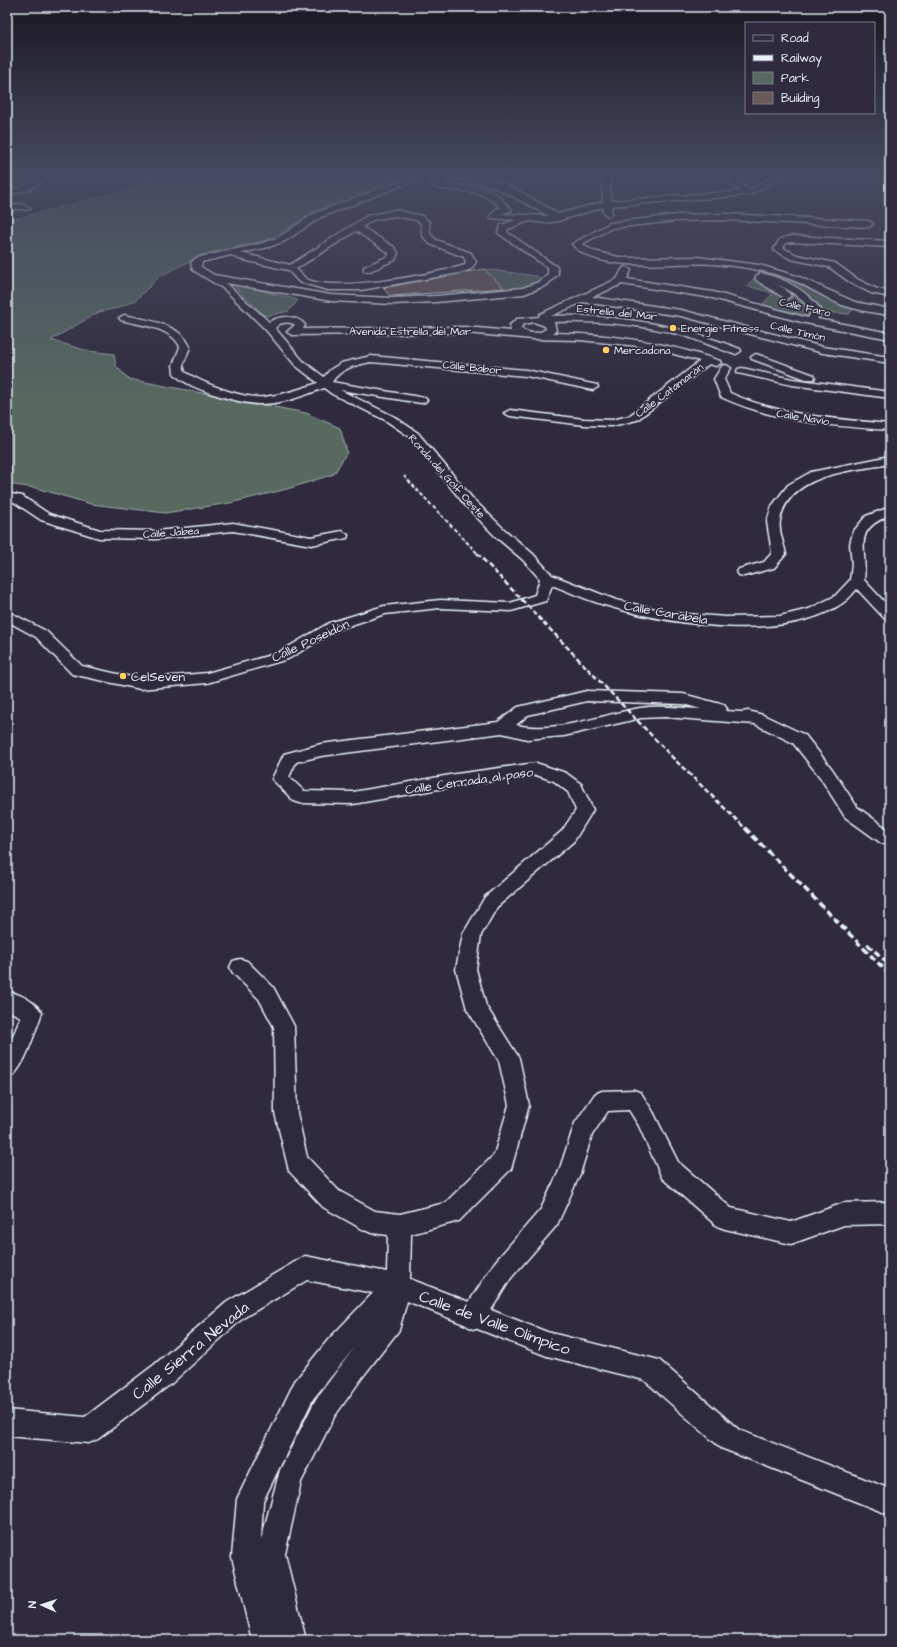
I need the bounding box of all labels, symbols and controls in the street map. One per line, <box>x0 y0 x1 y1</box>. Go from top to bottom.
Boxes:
legend <box>745 22 875 114</box>
text: Road <box>781 30 809 47</box>
text: Railway <box>781 50 822 68</box>
text: Park <box>781 70 809 87</box>
text: Building <box>781 90 819 108</box>
street label: Calle Faro <box>778 294 833 321</box>
street label: Estrella del Mar <box>576 301 658 324</box>
street label: Calle Timón <box>769 318 827 345</box>
place label: Energie Fitness <box>681 321 759 337</box>
marker: Energie Fitness <box>668 323 678 333</box>
street label: Avenida Estrella del Mar <box>349 324 471 339</box>
place label: Mercadona <box>614 343 671 358</box>
marker: Mercadona <box>601 345 611 355</box>
street label: Calle Babor <box>442 357 502 378</box>
street label: Calle Catamarán <box>632 359 707 421</box>
street label: Calle Navío <box>775 406 831 429</box>
street label: Ronda del Golf Oeste <box>405 431 489 522</box>
street label: Calle Jabea <box>142 523 200 542</box>
street label: Calle Carabela <box>623 597 709 629</box>
street label: Calle Poseidón <box>269 615 353 667</box>
place label: CelSeven <box>131 668 185 686</box>
marker: CelSeven <box>118 671 128 681</box>
street label: Calle Cerrada al paso <box>404 763 535 799</box>
street label: Calle de Valle Olímpico <box>416 1285 573 1361</box>
street label: Calle Sierra Nevada <box>128 1297 254 1405</box>
north arrow <box>22 1585 62 1625</box>
text: N <box>25 1601 40 1608</box>

